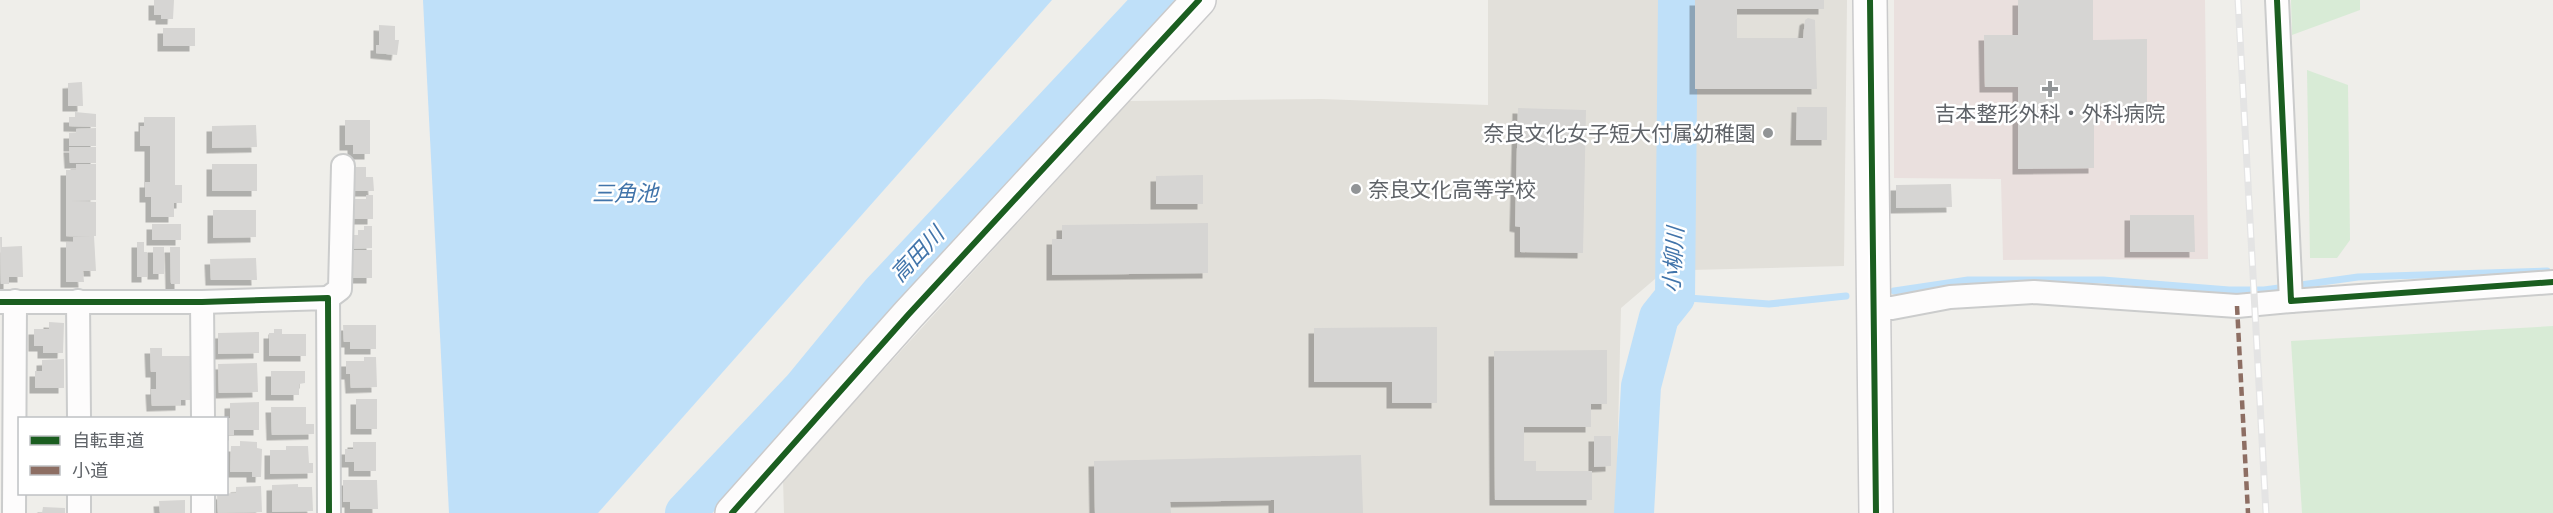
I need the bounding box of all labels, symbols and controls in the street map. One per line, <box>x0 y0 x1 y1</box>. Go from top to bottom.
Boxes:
marker: 吉本整形外科・外科病院 <box>2041 80 2059 98</box>
place label: 吉本整形外科・外科病院 <box>1935 100 2166 127</box>
place label: 奈良文化女子短大付属幼稚園 <box>1483 120 1756 147</box>
marker: 奈良文化女子短大付属幼稚園 <box>1761 126 1775 140</box>
place label: 奈良文化高等学校 <box>1368 176 1536 203</box>
water label: 三角池 <box>592 179 660 207</box>
marker: 奈良文化高等学校 <box>1349 182 1363 196</box>
water label: 高田川 <box>884 219 951 288</box>
water label: 小柳川 <box>1657 224 1689 294</box>
legend <box>18 417 228 495</box>
text: 自転車道 <box>72 429 144 452</box>
text: 小道 <box>72 459 108 482</box>

